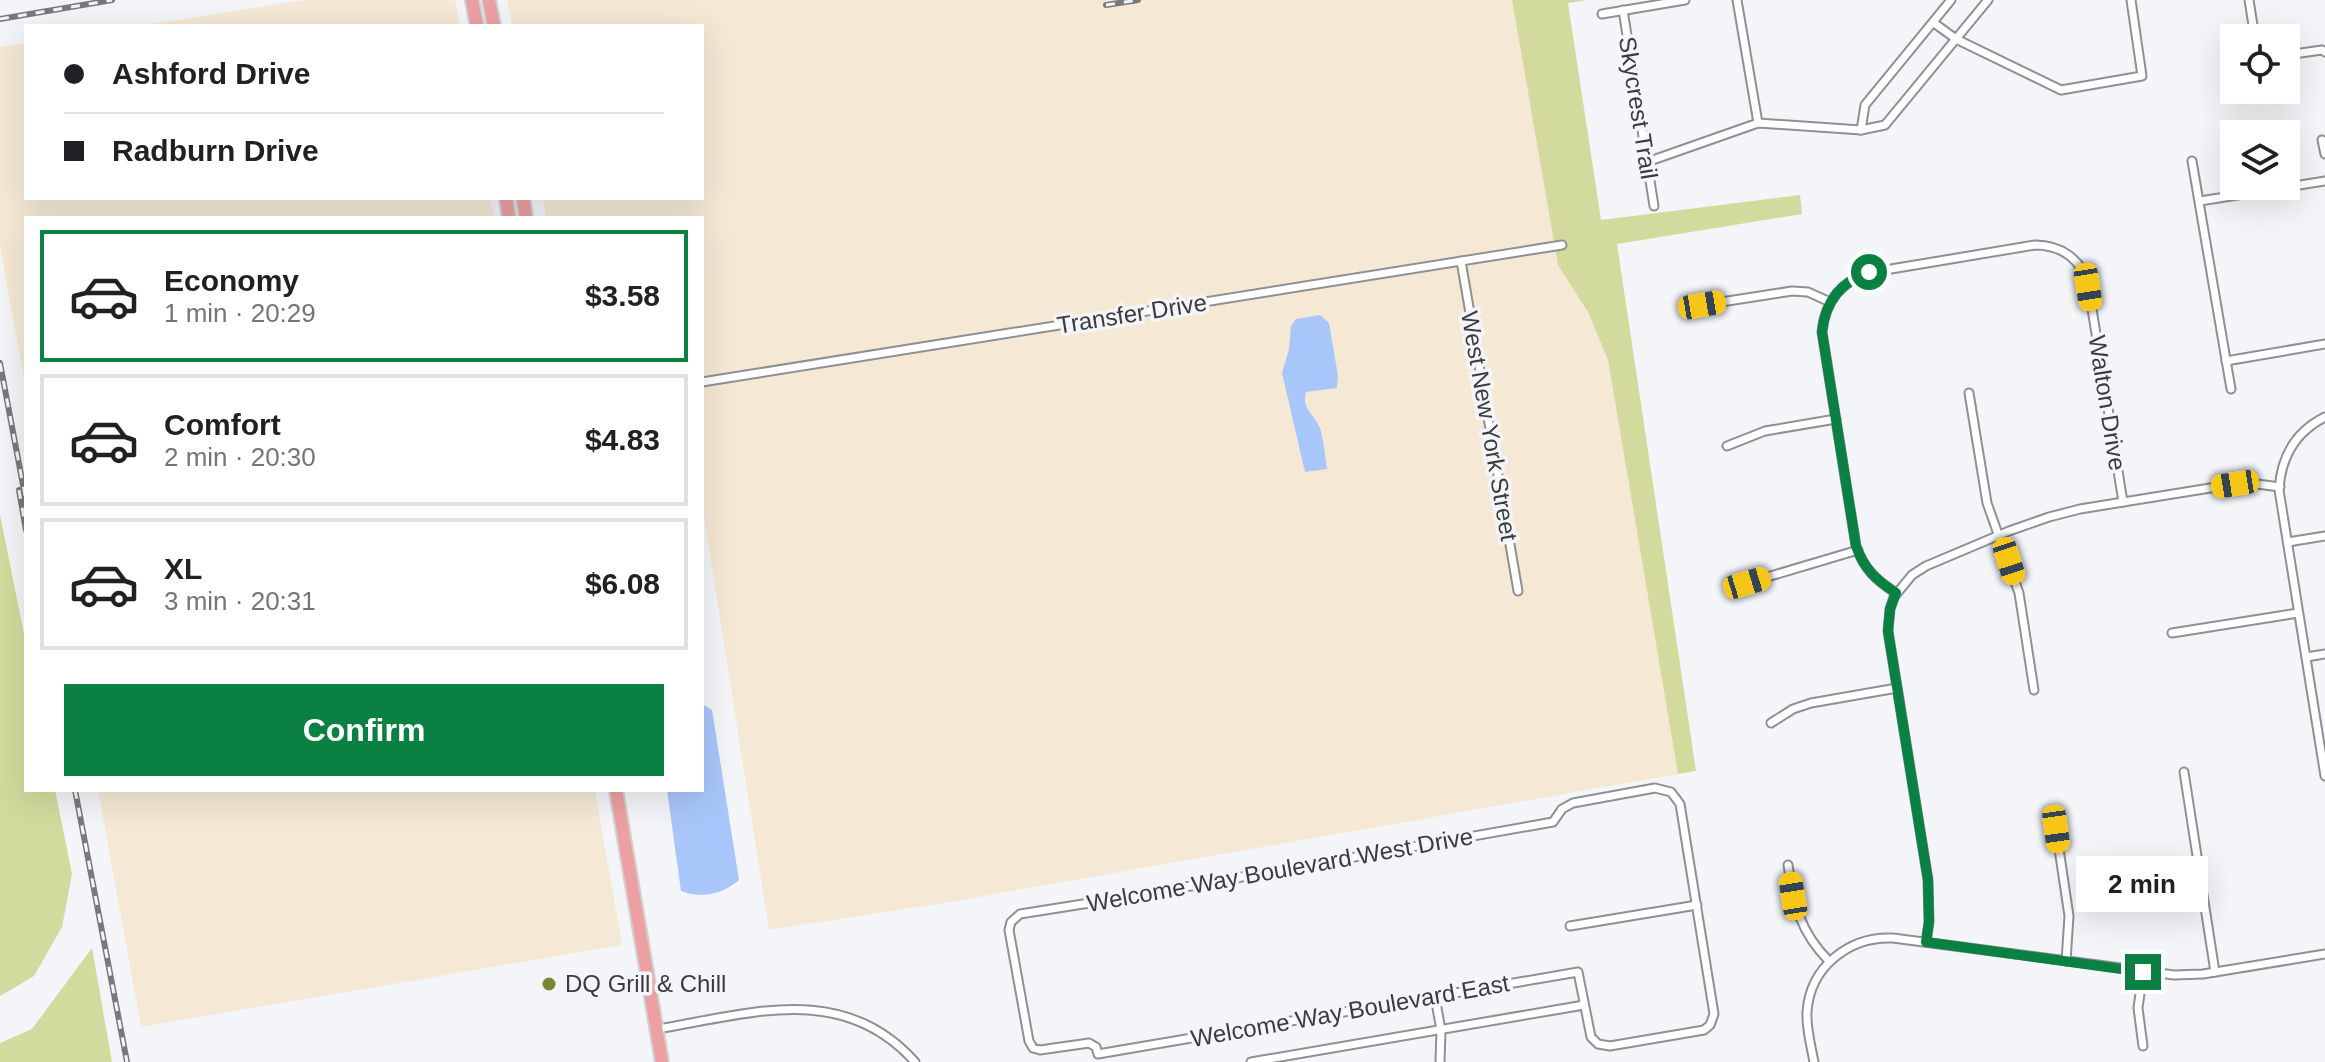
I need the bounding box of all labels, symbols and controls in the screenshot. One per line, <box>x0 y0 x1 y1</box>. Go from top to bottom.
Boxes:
map controls <box>2220 24 2300 200</box>
button: locate <box>2220 24 2300 104</box>
street label: Skycrest Trail <box>1614 35 1663 181</box>
text: Ashford Drive <box>112 57 310 90</box>
button: layers <box>2220 120 2300 200</box>
text: Radburn Drive <box>112 134 319 167</box>
route start <box>1851 254 1887 290</box>
icon: car <box>68 260 140 332</box>
car <box>2072 261 2104 313</box>
text: Economy <box>164 264 299 297</box>
text: $3.58 <box>585 279 660 312</box>
street label: Transfer Drive <box>1055 288 1209 339</box>
car <box>1676 289 1728 321</box>
text: 1 min · 20:29 <box>164 298 316 328</box>
street label: West New York Street <box>1456 309 1523 543</box>
street label: Walton Drive <box>2083 333 2132 472</box>
icon: car <box>68 404 140 476</box>
text: Comfort <box>164 408 281 441</box>
text: $4.83 <box>585 423 660 456</box>
text: 2 min · 20:30 <box>164 442 316 472</box>
car <box>2209 468 2261 500</box>
car <box>1990 534 2028 588</box>
icon: car <box>68 548 140 620</box>
text: XL <box>164 552 202 585</box>
car <box>1721 565 1773 601</box>
text: $6.08 <box>585 567 660 600</box>
text: 3 min · 20:31 <box>164 586 316 616</box>
button: Confirm <box>64 684 664 776</box>
car <box>2041 804 2071 854</box>
street label: Welcome Way Boulevard West Drive <box>1085 822 1475 917</box>
callout: 2 min <box>2077 856 2209 912</box>
text: 2 min <box>2108 869 2176 899</box>
car <box>1777 870 1809 922</box>
route end <box>2125 954 2161 990</box>
street label: Welcome Way Boulevard East <box>1189 969 1512 1052</box>
place label: DQ Grill & Chill <box>565 970 726 997</box>
marker: DQ Grill & Chill <box>540 975 558 993</box>

